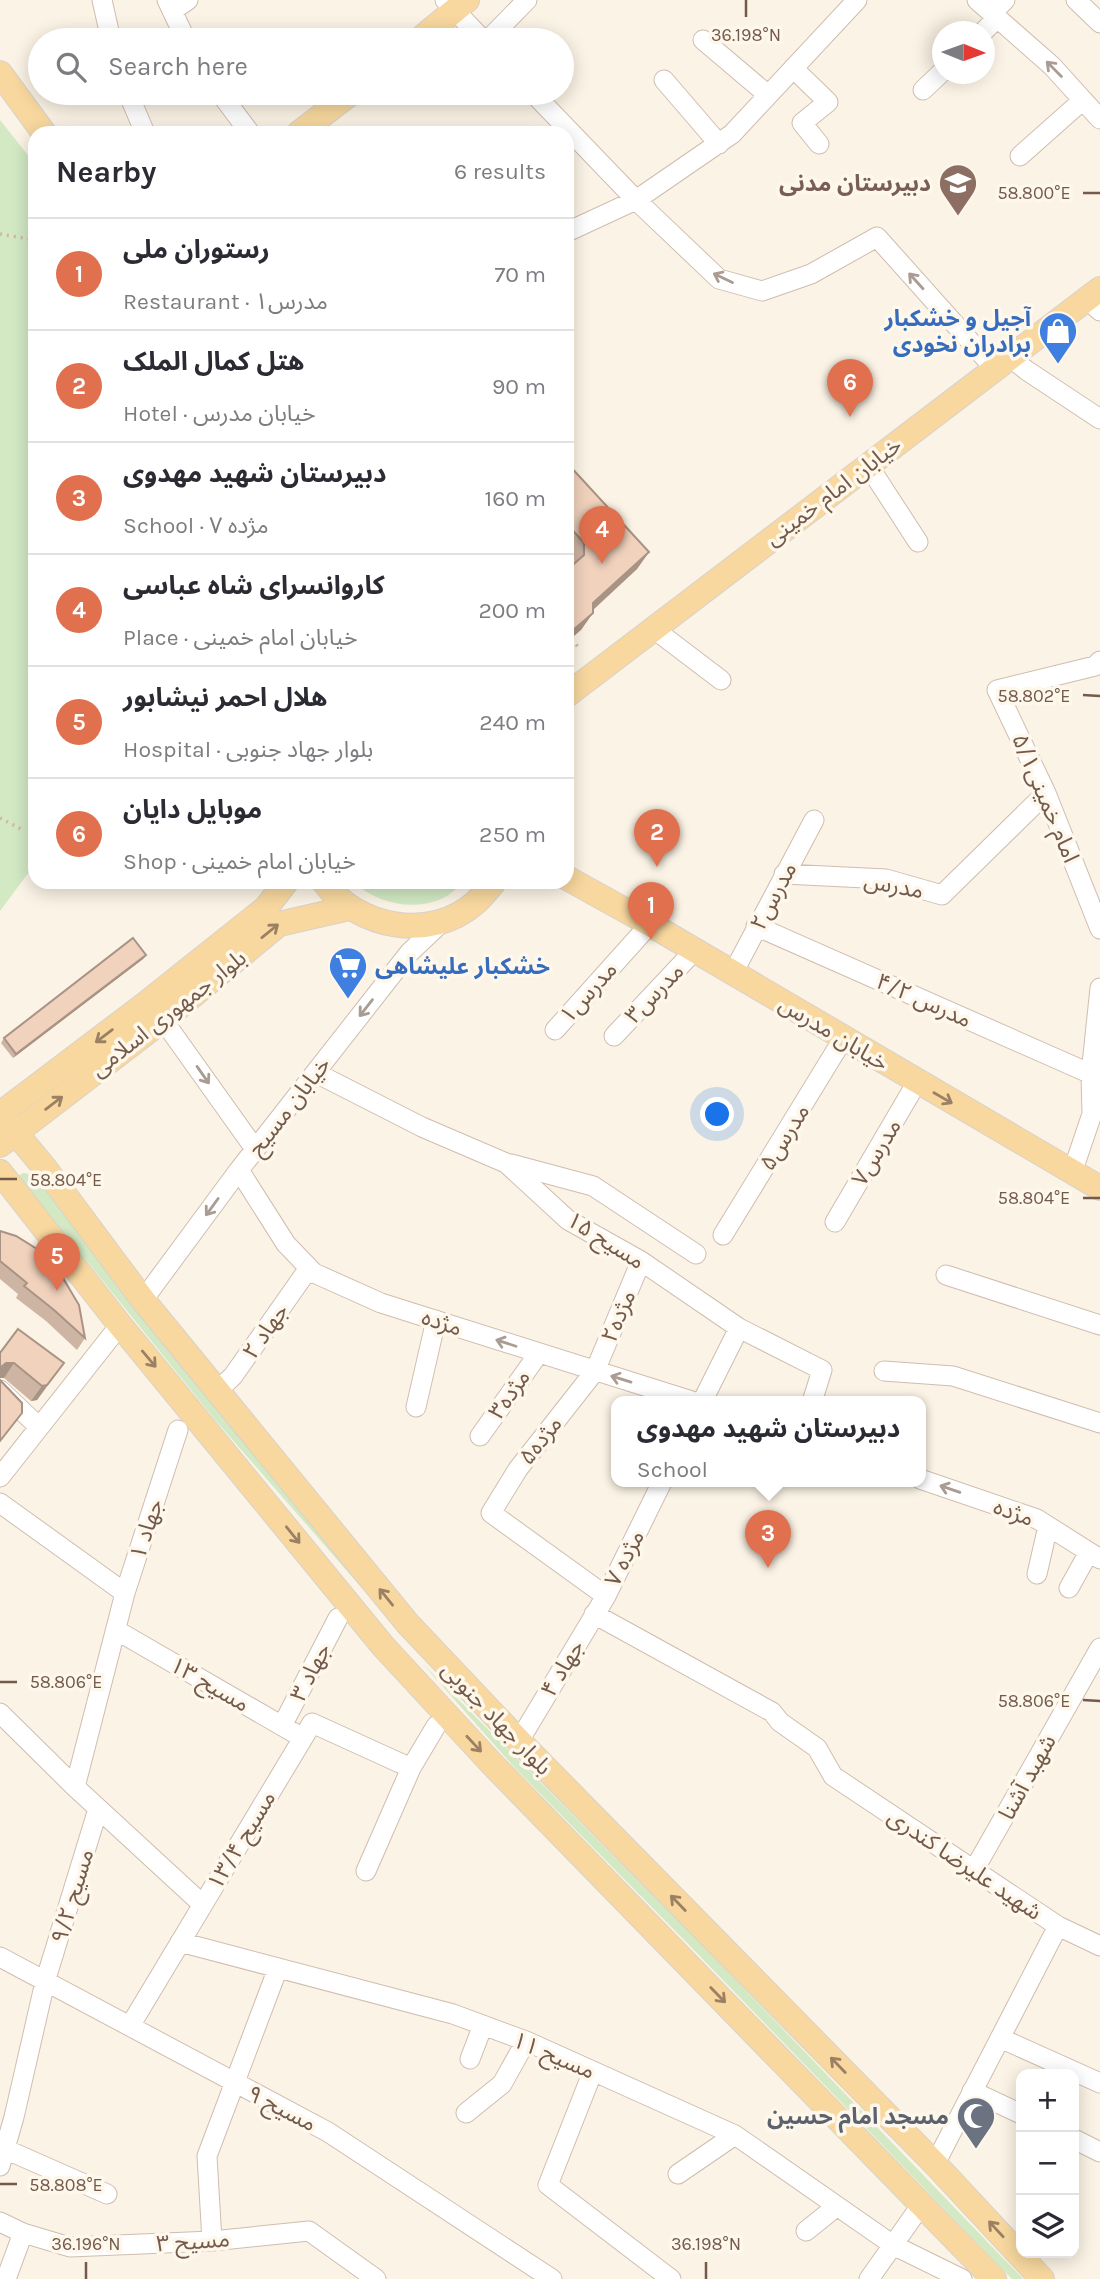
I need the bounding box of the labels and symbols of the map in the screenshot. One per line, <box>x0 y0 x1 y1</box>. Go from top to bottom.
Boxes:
north arrow <box>932 21 995 84</box>
text: 36.198°N <box>711 24 781 46</box>
one-way arrow <box>1045 60 1062 77</box>
school or university icon: دبیرستان مدنی <box>937 162 979 217</box>
place label: دبیرستان مدنی <box>779 170 931 197</box>
text: 58.800°E <box>997 182 1071 204</box>
one-way arrow <box>713 271 734 284</box>
one-way arrow <box>908 272 924 290</box>
place label: آجیل و خشکبار برادران نخودی <box>883 305 1032 358</box>
shop icon: آجیل و خشکبار برادران نخودی <box>1037 310 1079 365</box>
pin: 6 <box>827 359 873 417</box>
street label: خیابان امام خمینی <box>760 431 909 555</box>
pin: 4 <box>579 506 625 564</box>
text: 58.802°E <box>998 685 1070 707</box>
street label: امام خمینی۵/۱ <box>1003 730 1085 868</box>
pin: 2 <box>634 809 680 867</box>
street label: مدرس۲ <box>744 858 803 935</box>
street label: مدرس <box>862 867 926 904</box>
pin: 1 <box>628 882 674 940</box>
one-way arrow <box>261 924 279 939</box>
street label: بلوار جمهوری اسلامی <box>85 944 252 1083</box>
supermarket icon: خشکبار علیشاهی <box>327 945 369 1000</box>
place label: خشکبار علیشاهی <box>375 953 550 980</box>
street label: مدرس۱ <box>554 956 623 1029</box>
street label: مدرس۳ <box>619 958 689 1029</box>
street label: مدرس ۴/۲ <box>872 967 976 1033</box>
street label: خیابان مدرس <box>774 990 893 1077</box>
one-way arrow <box>359 998 374 1017</box>
one-way arrow <box>95 1029 114 1043</box>
street label: خیابان مسیح <box>242 1051 339 1163</box>
one-way arrow <box>196 1065 210 1084</box>
one-way arrow <box>933 1091 953 1105</box>
one-way arrow <box>44 1096 63 1111</box>
your location <box>700 1097 734 1131</box>
street label: مدرس۵ <box>754 1099 815 1175</box>
street label: مدرس۷ <box>846 1114 907 1191</box>
text: 58.804°E <box>30 1169 102 1191</box>
text: 58.804°E <box>998 1187 1070 1209</box>
one-way arrow <box>204 1197 219 1216</box>
street label: مسیح ۱۵ <box>560 1206 650 1277</box>
pin: 5 <box>34 1233 80 1291</box>
street label: مژده۲ <box>595 1286 641 1346</box>
street label: جهاد ۲ <box>237 1298 294 1364</box>
street label: مژده <box>418 1303 465 1342</box>
one-way arrow <box>496 1335 518 1348</box>
one-way arrow <box>141 1350 157 1368</box>
street label: مژده۳ <box>483 1364 536 1424</box>
one-way arrow <box>611 1372 633 1384</box>
street label: مژده۵ <box>513 1411 568 1470</box>
one-way arrow <box>940 1482 962 1494</box>
street label: مژده <box>990 1493 1038 1532</box>
street label: جهاد ۱ <box>124 1496 169 1563</box>
pin: 3 <box>745 1510 791 1568</box>
one-way arrow <box>285 1526 301 1544</box>
street label: مژده ۷ <box>599 1526 650 1591</box>
one-way arrow <box>378 1589 393 1607</box>
street label: جهاد ۴ <box>535 1635 590 1702</box>
street label: جهاد ۳ <box>284 1639 336 1706</box>
street label: مسیح ۱۳ <box>164 1651 254 1720</box>
street label: بلوار جهاد جنوبی <box>436 1656 557 1781</box>
text: 58.806°E <box>30 1671 102 1693</box>
text: 58.806°E <box>998 1690 1070 1712</box>
street label: شهبد آشنا <box>993 1730 1062 1825</box>
one-way arrow <box>466 1735 482 1753</box>
street label: مسیح ۱۳/۴ <box>202 1786 284 1896</box>
street label: شهید علیرضا کندری <box>883 1803 1047 1926</box>
street label: مسیح ۹/۲ <box>45 1846 102 1947</box>
one-way arrow <box>670 1895 687 1912</box>
one-way arrow <box>709 1986 726 2003</box>
street label: مسیح ۱۱ <box>507 2026 599 2088</box>
one-way arrow <box>829 2057 846 2074</box>
street label: مسیح ۹ <box>241 2080 321 2140</box>
mosque icon: مسجد امام حسین <box>955 2095 997 2150</box>
place label: مسجد امام حسین <box>767 2103 949 2134</box>
text: 58.808°E <box>29 2174 103 2196</box>
one-way arrow <box>987 2221 1004 2238</box>
street label: مسیح ۳ <box>155 2225 231 2261</box>
text: 36.196°N <box>51 2233 121 2255</box>
text: 36.198°N <box>671 2233 741 2255</box>

